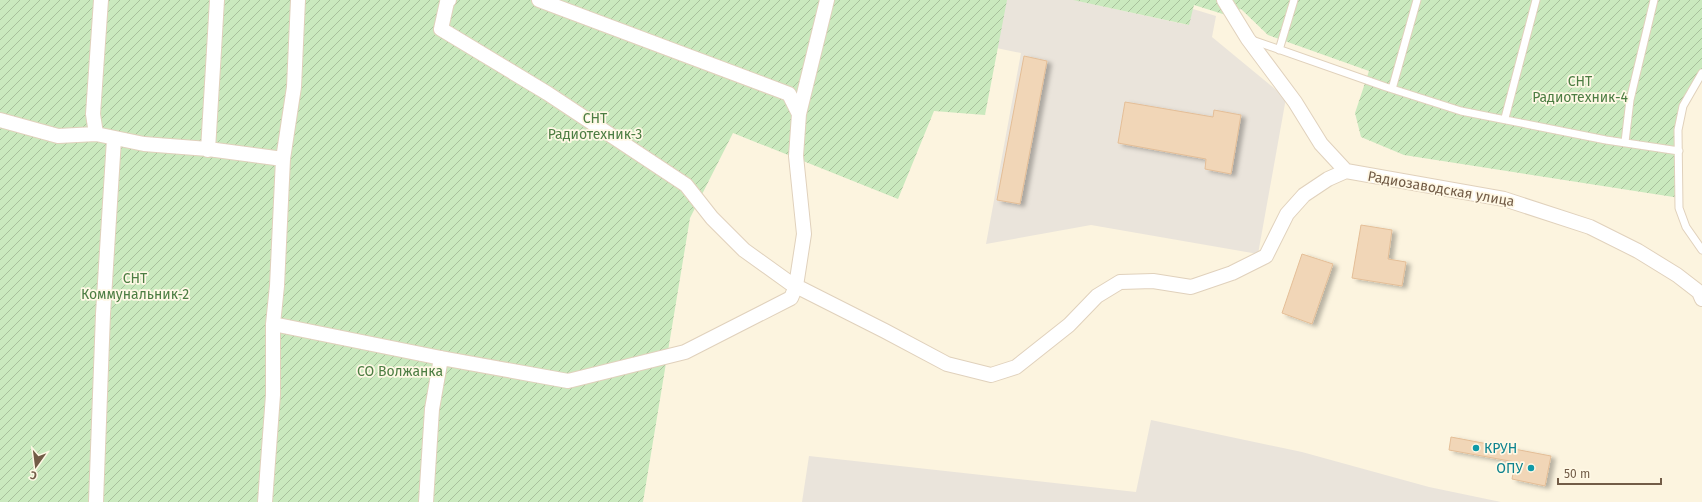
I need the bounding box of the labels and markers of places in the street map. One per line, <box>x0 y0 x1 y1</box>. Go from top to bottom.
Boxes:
place label: КРУН <box>1484 440 1517 457</box>
marker: КРУН <box>1471 443 1481 453</box>
place label: ОПУ <box>1496 460 1523 477</box>
marker: ОПУ <box>1526 463 1536 473</box>

